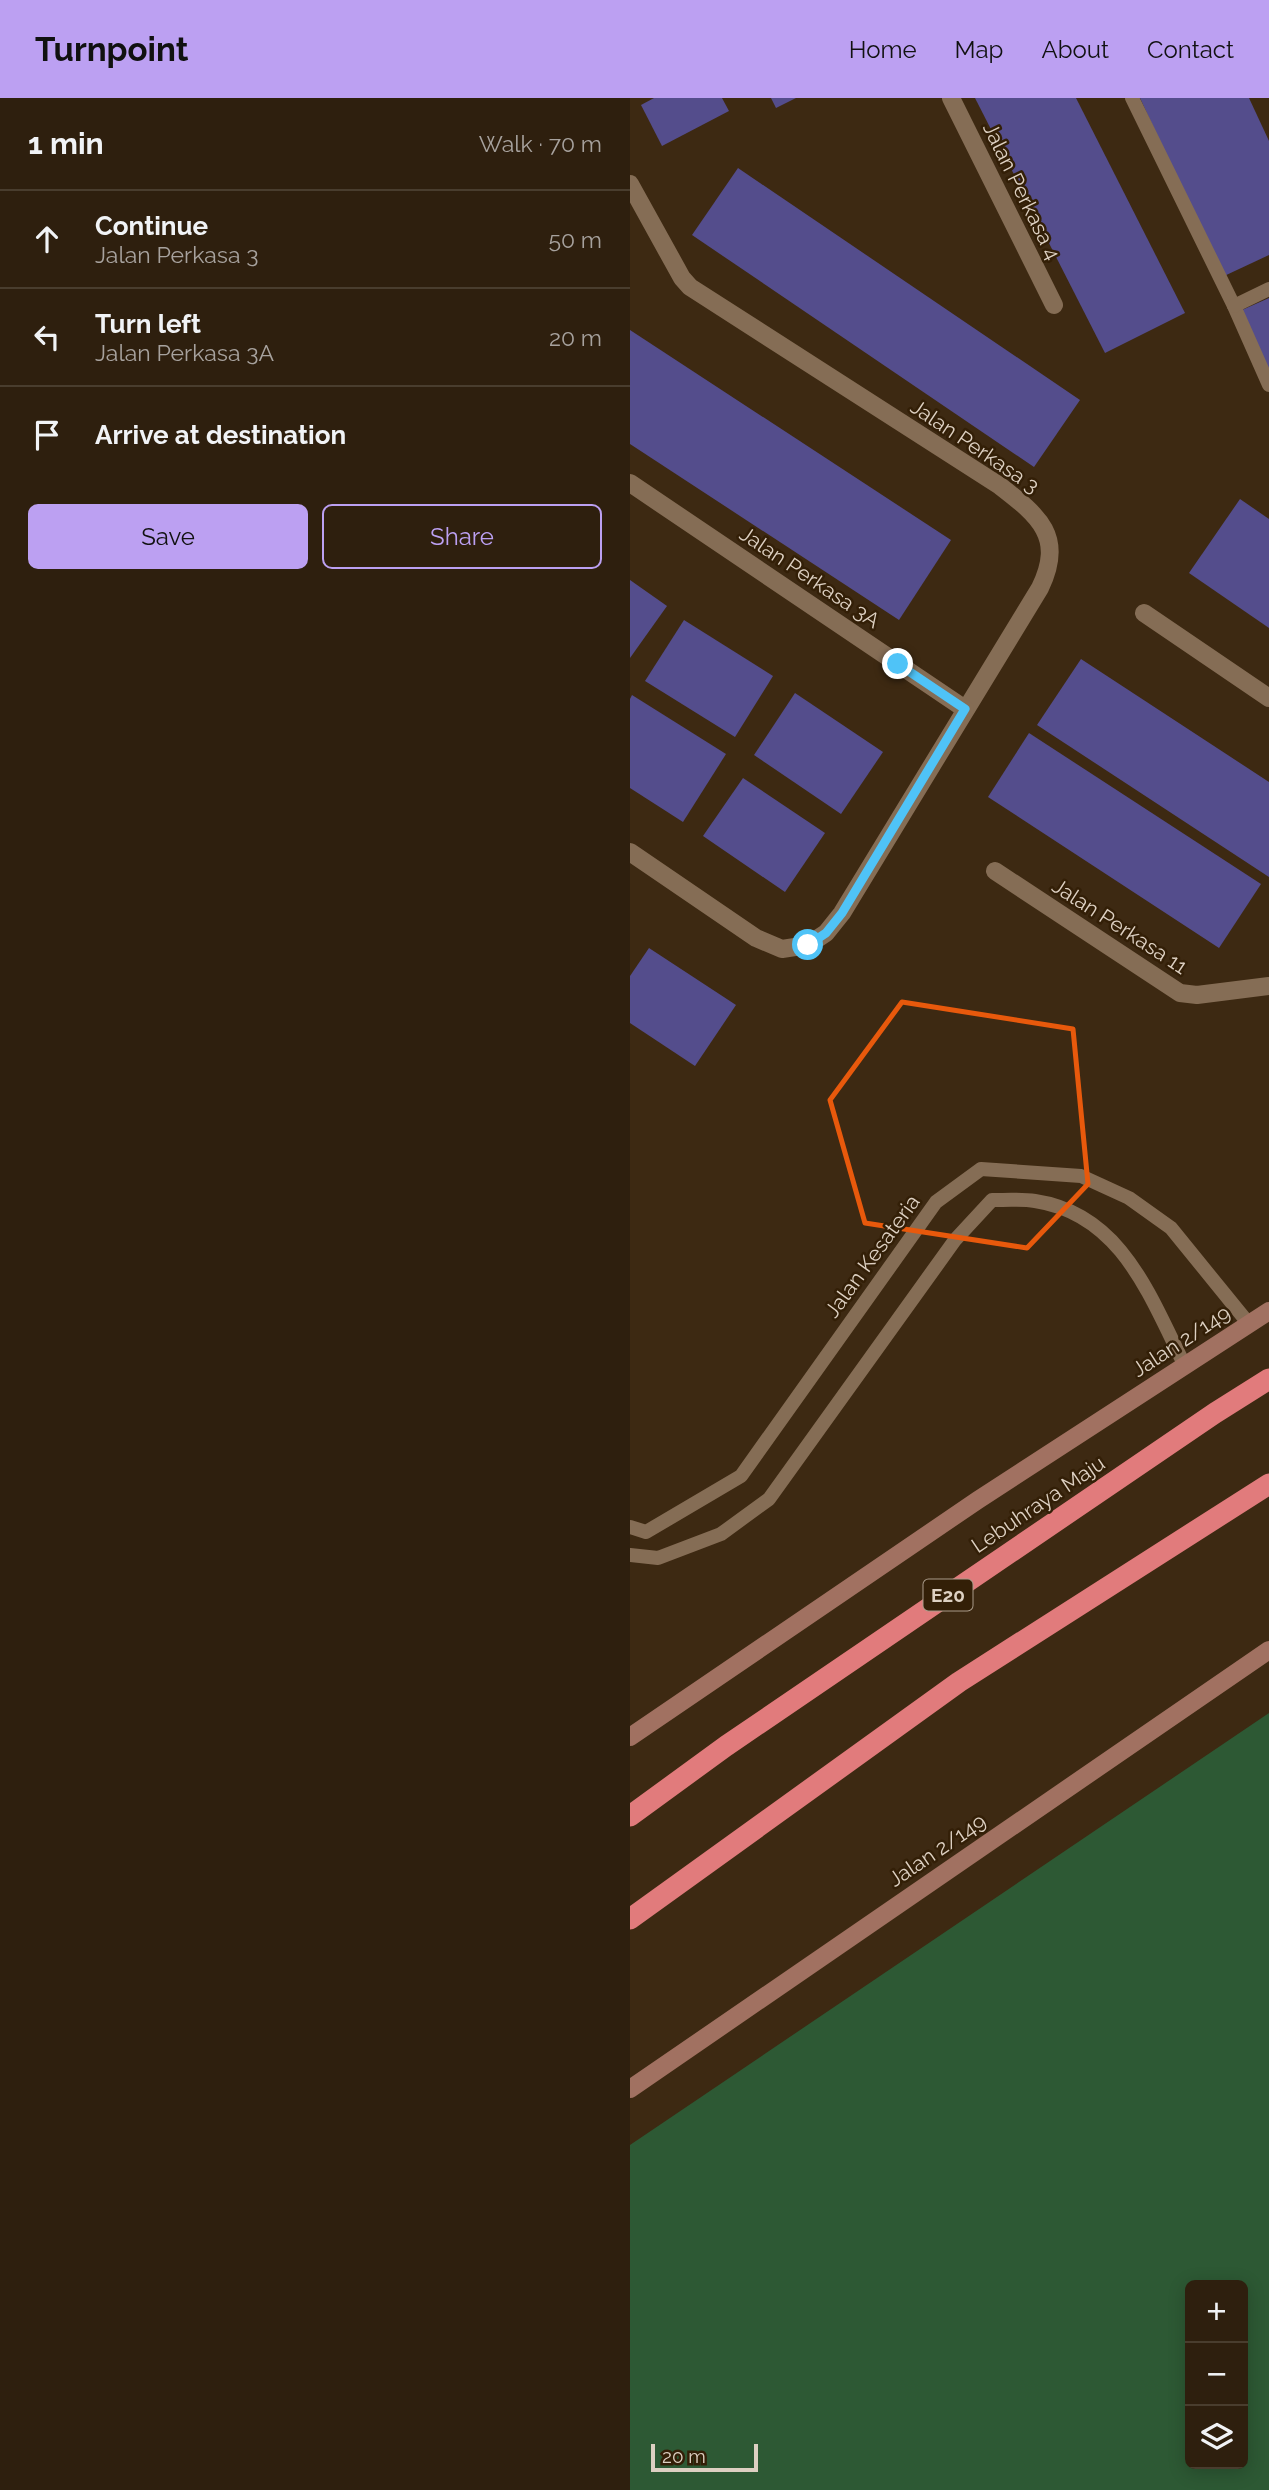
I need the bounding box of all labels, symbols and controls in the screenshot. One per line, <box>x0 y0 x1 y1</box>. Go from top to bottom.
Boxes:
text: Turnpoint <box>35 30 188 69</box>
text: Home <box>849 35 917 64</box>
text: Map <box>955 35 1003 64</box>
text: About <box>1041 35 1109 64</box>
text: Contact <box>1147 35 1234 64</box>
street label: Jalan Perkasa 4 <box>978 118 1066 264</box>
text: 1 min <box>28 126 104 161</box>
text: Walk · 70 m <box>479 130 602 157</box>
text: Continue <box>95 211 208 241</box>
icon: ahead <box>28 220 66 258</box>
text: 50 m <box>548 226 602 253</box>
text: Jalan Perkasa 3 <box>95 241 259 268</box>
text: Turn left <box>95 309 201 339</box>
icon: left <box>28 318 66 356</box>
text: 20 m <box>549 324 602 351</box>
text: Jalan Perkasa 3A <box>95 339 274 366</box>
street label: Jalan Perkasa 3 <box>906 394 1044 498</box>
icon: arrive <box>28 416 66 454</box>
text: Arrive at destination <box>95 420 346 450</box>
button: Save <box>28 504 308 569</box>
button: Share <box>322 504 602 569</box>
street label: Jalan Perkasa 3A <box>735 521 885 633</box>
route end <box>882 648 913 679</box>
street label: Jalan Perkasa 11 <box>1048 873 1192 979</box>
route start <box>792 929 823 960</box>
street label: Jalan Kesateria <box>819 1190 925 1322</box>
street label: Jalan 2/149 <box>1127 1300 1235 1382</box>
street label: Lebuhraya Maju <box>967 1450 1109 1558</box>
road number: E20 <box>924 1580 972 1610</box>
street label: Jalan 2/149 <box>884 1808 990 1892</box>
map controls <box>1185 2280 1248 2469</box>
button: + <box>1185 2280 1248 2343</box>
button: − <box>1185 2343 1248 2406</box>
button: layers <box>1185 2406 1248 2469</box>
scale bar <box>651 2441 758 2473</box>
text: 20 m <box>662 2445 706 2467</box>

